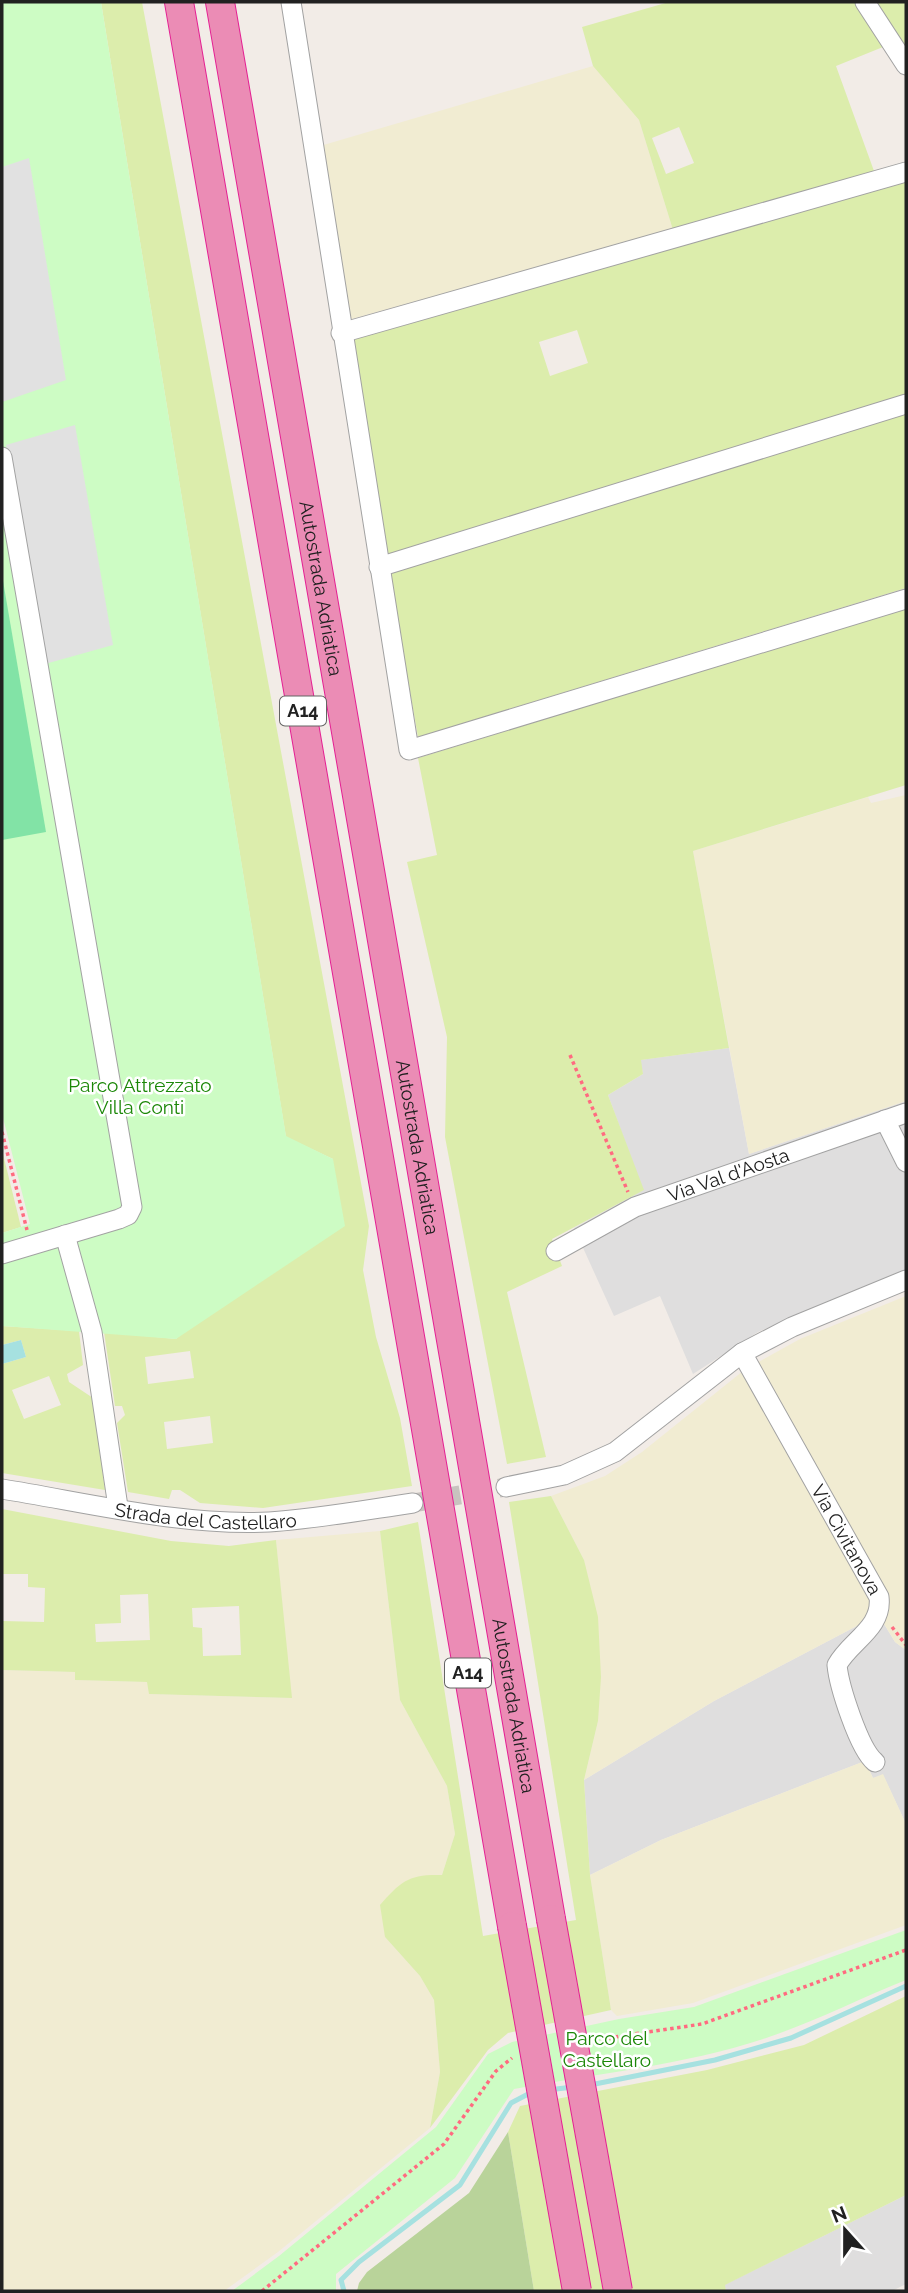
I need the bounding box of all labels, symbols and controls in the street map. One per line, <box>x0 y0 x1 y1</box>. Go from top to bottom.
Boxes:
street label: Autostrada Adriatica <box>295 499 347 678</box>
road number: A14 <box>280 696 326 726</box>
street label: Autostrada Adriatica <box>392 1058 444 1236</box>
park label: Parco Attrezzato Villa Conti <box>68 1074 212 1118</box>
street label: Via Val d'Aosta <box>664 1143 792 1206</box>
street label: Via Civitanova <box>807 1481 886 1599</box>
street label: Strada del Castellaro <box>113 1498 298 1533</box>
street label: Autostrada Adriatica <box>488 1617 540 1795</box>
road number: A14 <box>445 1658 491 1688</box>
park label: Parco del Castellaro <box>563 2027 651 2071</box>
north arrow <box>810 2195 880 2265</box>
text: N <box>828 2201 850 2227</box>

